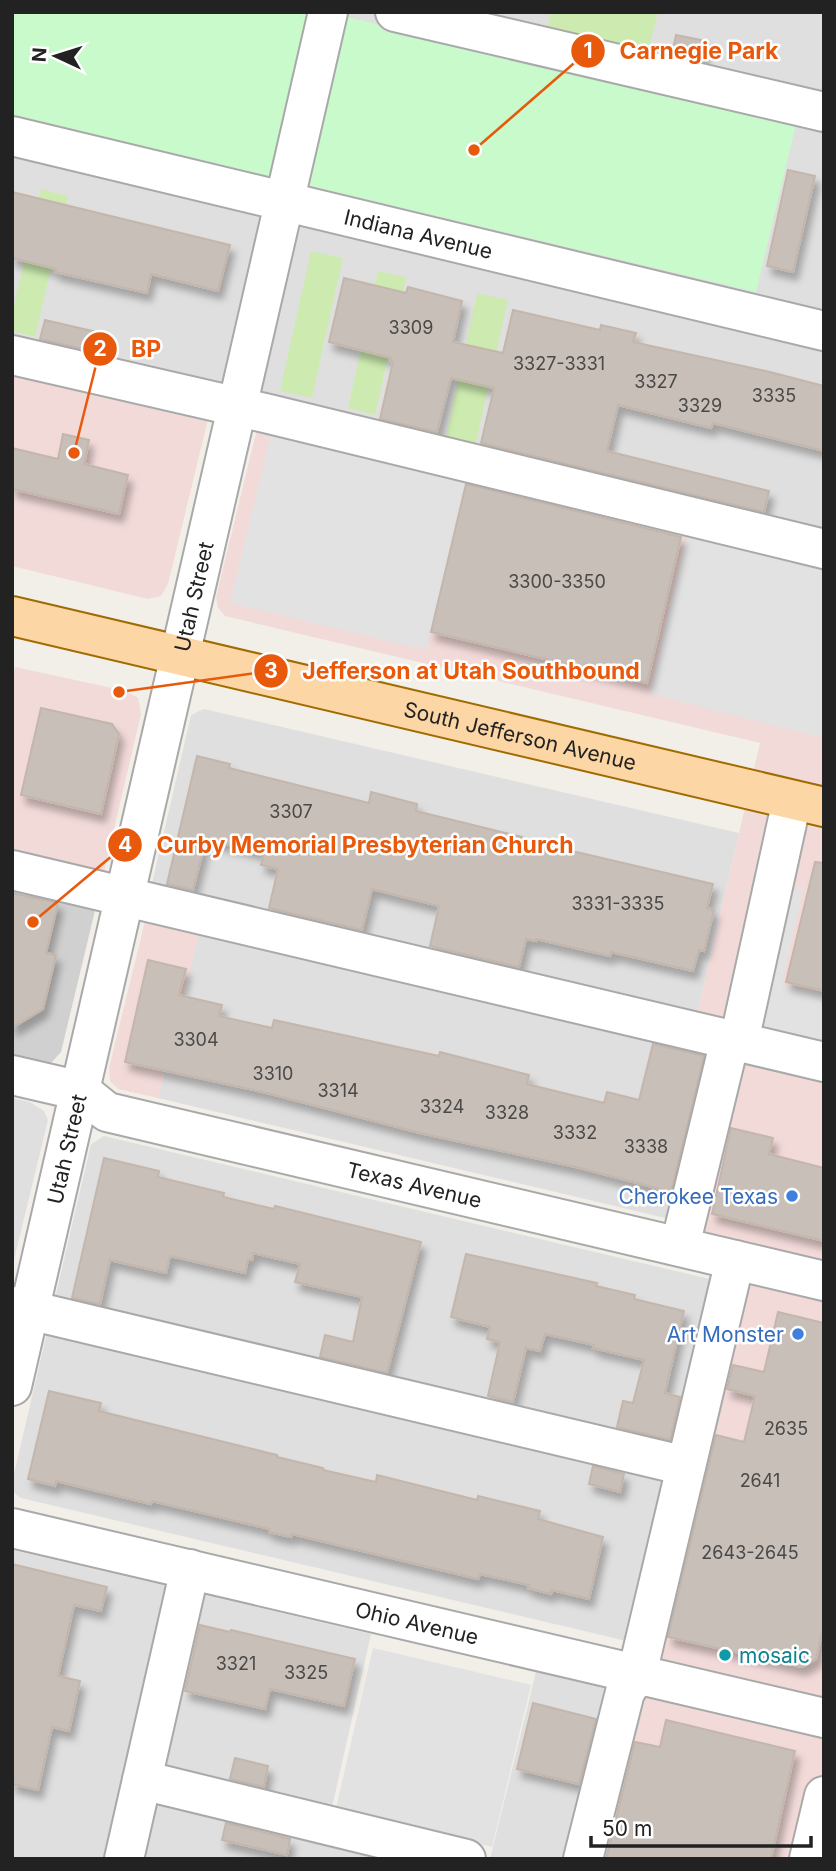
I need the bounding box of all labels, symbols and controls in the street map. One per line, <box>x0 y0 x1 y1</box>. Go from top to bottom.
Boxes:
north arrow <box>21 21 91 91</box>
callout: Carnegie Park <box>570 29 792 73</box>
text: Carnegie Park <box>620 37 779 65</box>
text: 1 <box>583 38 593 63</box>
text: N <box>28 47 52 63</box>
street label: Indiana Avenue <box>342 204 495 263</box>
house number: 3309 <box>389 317 433 338</box>
callout: BP <box>82 327 176 371</box>
text: BP <box>131 335 161 363</box>
text: 2 <box>93 336 107 361</box>
house number: 3327-3331 <box>513 353 605 374</box>
house number: 3327 <box>634 371 678 392</box>
house number: 3335 <box>752 385 796 406</box>
house number: 3329 <box>678 395 722 416</box>
street label: Utah Street <box>169 539 218 654</box>
house number: 3300-3350 <box>508 571 606 592</box>
callout: Jefferson at Utah Southbound <box>253 649 654 693</box>
text: Jefferson at Utah Southbound <box>302 657 640 685</box>
text: 3 <box>264 658 278 683</box>
street label: South Jefferson Avenue <box>401 696 639 775</box>
house number: 3307 <box>269 801 313 822</box>
callout: Curby Memorial Presbyterian Church <box>107 823 587 867</box>
text: Curby Memorial Presbyterian Church <box>156 831 574 859</box>
text: 4 <box>118 832 132 857</box>
house number: 3331-3335 <box>571 893 665 914</box>
house number: 3304 <box>173 1029 219 1050</box>
house number: 3310 <box>253 1063 293 1084</box>
house number: 3314 <box>317 1080 359 1101</box>
street label: Utah Street <box>42 1092 91 1207</box>
house number: 3324 <box>420 1096 464 1117</box>
house number: 3328 <box>485 1102 529 1123</box>
house number: 3332 <box>553 1122 597 1143</box>
house number: 3338 <box>624 1136 668 1157</box>
street label: Texas Avenue <box>344 1156 484 1212</box>
place label: Cherokee Texas <box>618 1184 778 1209</box>
marker: Cherokee Texas <box>784 1188 800 1204</box>
place label: Art Monster <box>667 1322 784 1347</box>
marker: Art Monster <box>790 1326 806 1342</box>
house number: 2635 <box>764 1418 808 1439</box>
house number: 2641 <box>740 1470 780 1491</box>
house number: 2643-2645 <box>701 1542 799 1563</box>
street label: Ohio Avenue <box>353 1596 481 1649</box>
place label: mosaic <box>739 1643 810 1668</box>
marker: mosaic <box>717 1647 733 1663</box>
house number: 3321 <box>216 1653 256 1674</box>
house number: 3325 <box>284 1662 328 1683</box>
scale bar <box>591 1804 812 1848</box>
text: 50 m <box>602 1816 652 1841</box>

